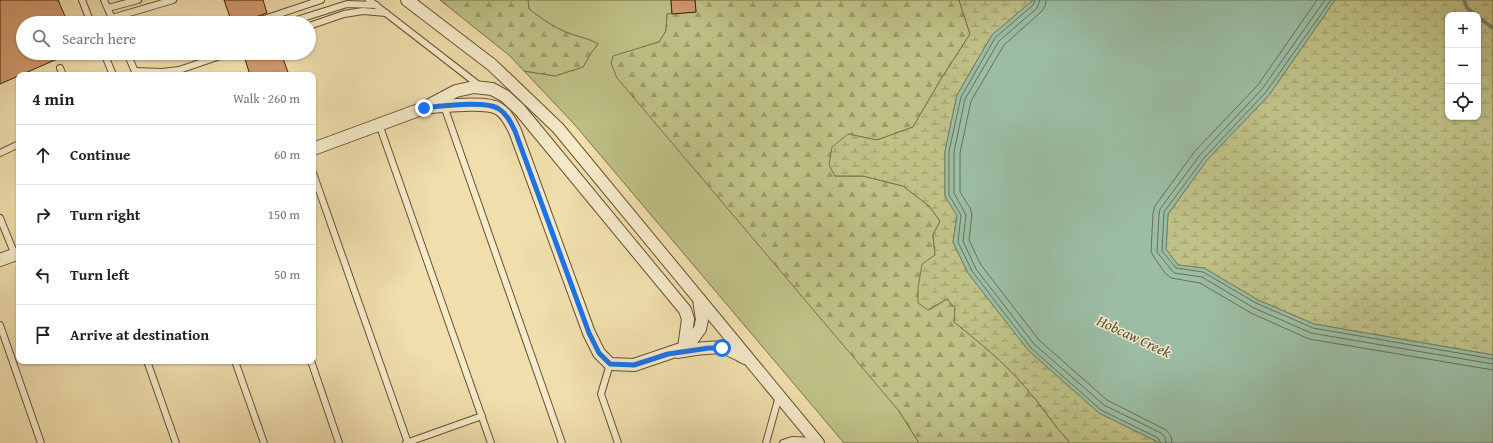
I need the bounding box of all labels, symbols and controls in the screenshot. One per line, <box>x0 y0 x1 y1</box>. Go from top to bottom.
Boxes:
map controls <box>1445 12 1481 120</box>
button: + <box>1445 12 1481 48</box>
search box <box>16 16 316 60</box>
icon: search <box>30 27 52 49</box>
text: Search here <box>62 28 136 49</box>
button: − <box>1445 48 1481 84</box>
button: locate <box>1445 84 1481 120</box>
text: 4 min <box>32 86 74 111</box>
text: Walk · 260 m <box>233 89 300 108</box>
route end <box>415 99 433 117</box>
icon: ahead <box>32 144 54 166</box>
text: Continue <box>70 144 131 165</box>
text: 60 m <box>274 145 300 164</box>
icon: right <box>32 204 54 226</box>
text: Turn right <box>70 204 141 225</box>
text: 150 m <box>268 205 300 224</box>
icon: left <box>32 264 54 286</box>
text: Turn left <box>70 264 129 285</box>
text: 50 m <box>274 265 300 284</box>
water label: Hobcaw Creek <box>1092 309 1175 362</box>
icon: arrive <box>32 324 54 346</box>
text: Arrive at destination <box>70 324 209 345</box>
route start <box>713 339 731 357</box>

